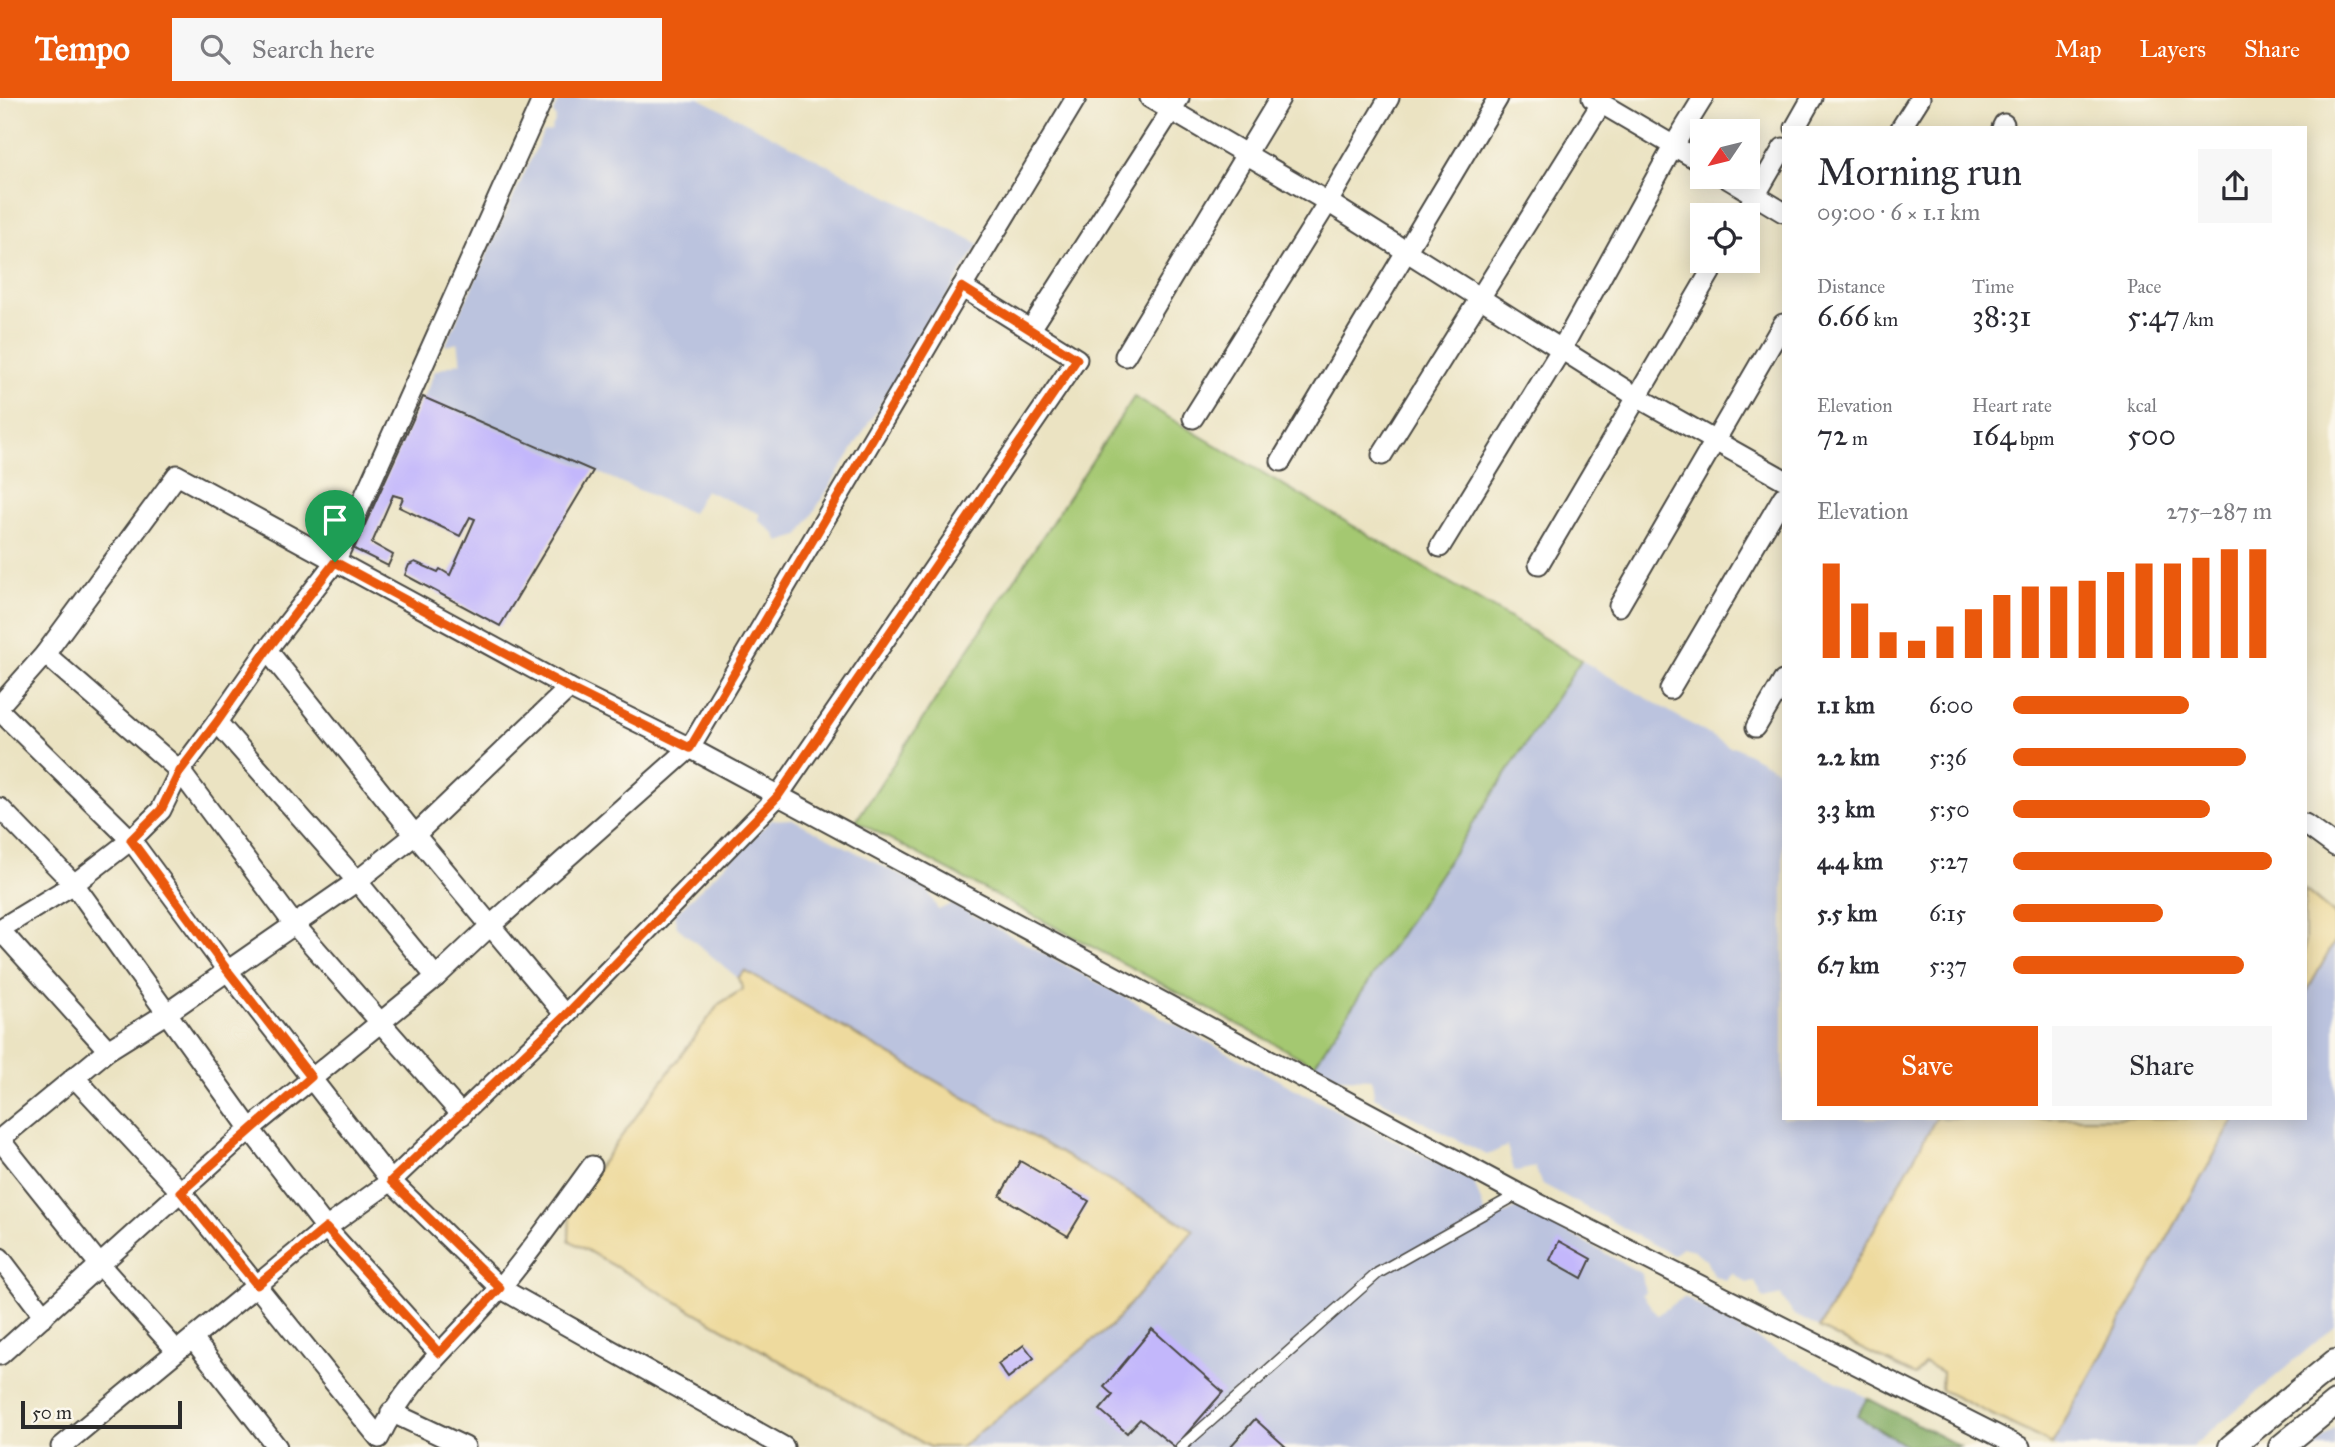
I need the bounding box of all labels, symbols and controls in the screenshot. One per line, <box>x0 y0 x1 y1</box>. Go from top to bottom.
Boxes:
search box <box>172 18 662 81</box>
text: Tempo <box>35 29 130 69</box>
icon: search <box>196 30 234 68</box>
text: Search here <box>252 33 375 65</box>
text: Map <box>2055 34 2102 64</box>
text: Layers <box>2140 34 2206 64</box>
text: Share <box>2244 34 2300 64</box>
north arrow <box>1690 119 1760 189</box>
map controls <box>1690 119 1760 273</box>
text: Morning run <box>1817 149 2022 195</box>
button: share <box>2198 149 2272 223</box>
text: 09:00 · 6 × 1.1 km <box>1817 198 1980 226</box>
button: locate <box>1690 203 1760 273</box>
text: Distance <box>1817 275 1885 298</box>
text: Time <box>1972 275 2014 298</box>
text: Pace <box>2127 275 2161 298</box>
text: 6.66 <box>1817 298 1869 334</box>
text: 38:31 <box>1972 298 2031 334</box>
text: 5:47 <box>2127 298 2180 334</box>
text: km <box>1869 308 1898 331</box>
text: /km <box>2180 308 2214 331</box>
text: Elevation <box>1817 394 1892 417</box>
text: Heart rate <box>1972 394 2052 417</box>
text: kcal <box>2127 394 2157 417</box>
text: 72 <box>1817 417 1848 453</box>
text: 164 <box>1972 417 2016 453</box>
text: 500 <box>2127 417 2176 453</box>
text: m <box>1848 427 1868 450</box>
text: bpm <box>2016 427 2055 450</box>
pin <box>305 490 365 562</box>
text: Elevation <box>1817 497 1908 525</box>
text: 275–287 m <box>2166 497 2272 525</box>
icon: arrive <box>316 501 354 539</box>
text: 1.1 km <box>1817 691 1875 719</box>
text: 6:00 <box>1929 691 1973 719</box>
text: 2.2 km <box>1817 743 1880 771</box>
text: 5:36 <box>1929 743 1966 771</box>
text: 3.3 km <box>1817 795 1875 823</box>
text: 5:50 <box>1929 795 1970 823</box>
text: 4.4 km <box>1817 847 1883 875</box>
text: 5:27 <box>1929 847 1969 875</box>
text: 5.5 km <box>1817 899 1877 927</box>
text: 6:15 <box>1929 899 1966 927</box>
text: 6.7 km <box>1817 951 1879 979</box>
text: 5:37 <box>1929 951 1967 979</box>
button: Save <box>1817 1026 2038 1106</box>
button: Share <box>2052 1026 2272 1106</box>
scale bar <box>21 1398 182 1430</box>
text: 50 m <box>32 1401 72 1424</box>

